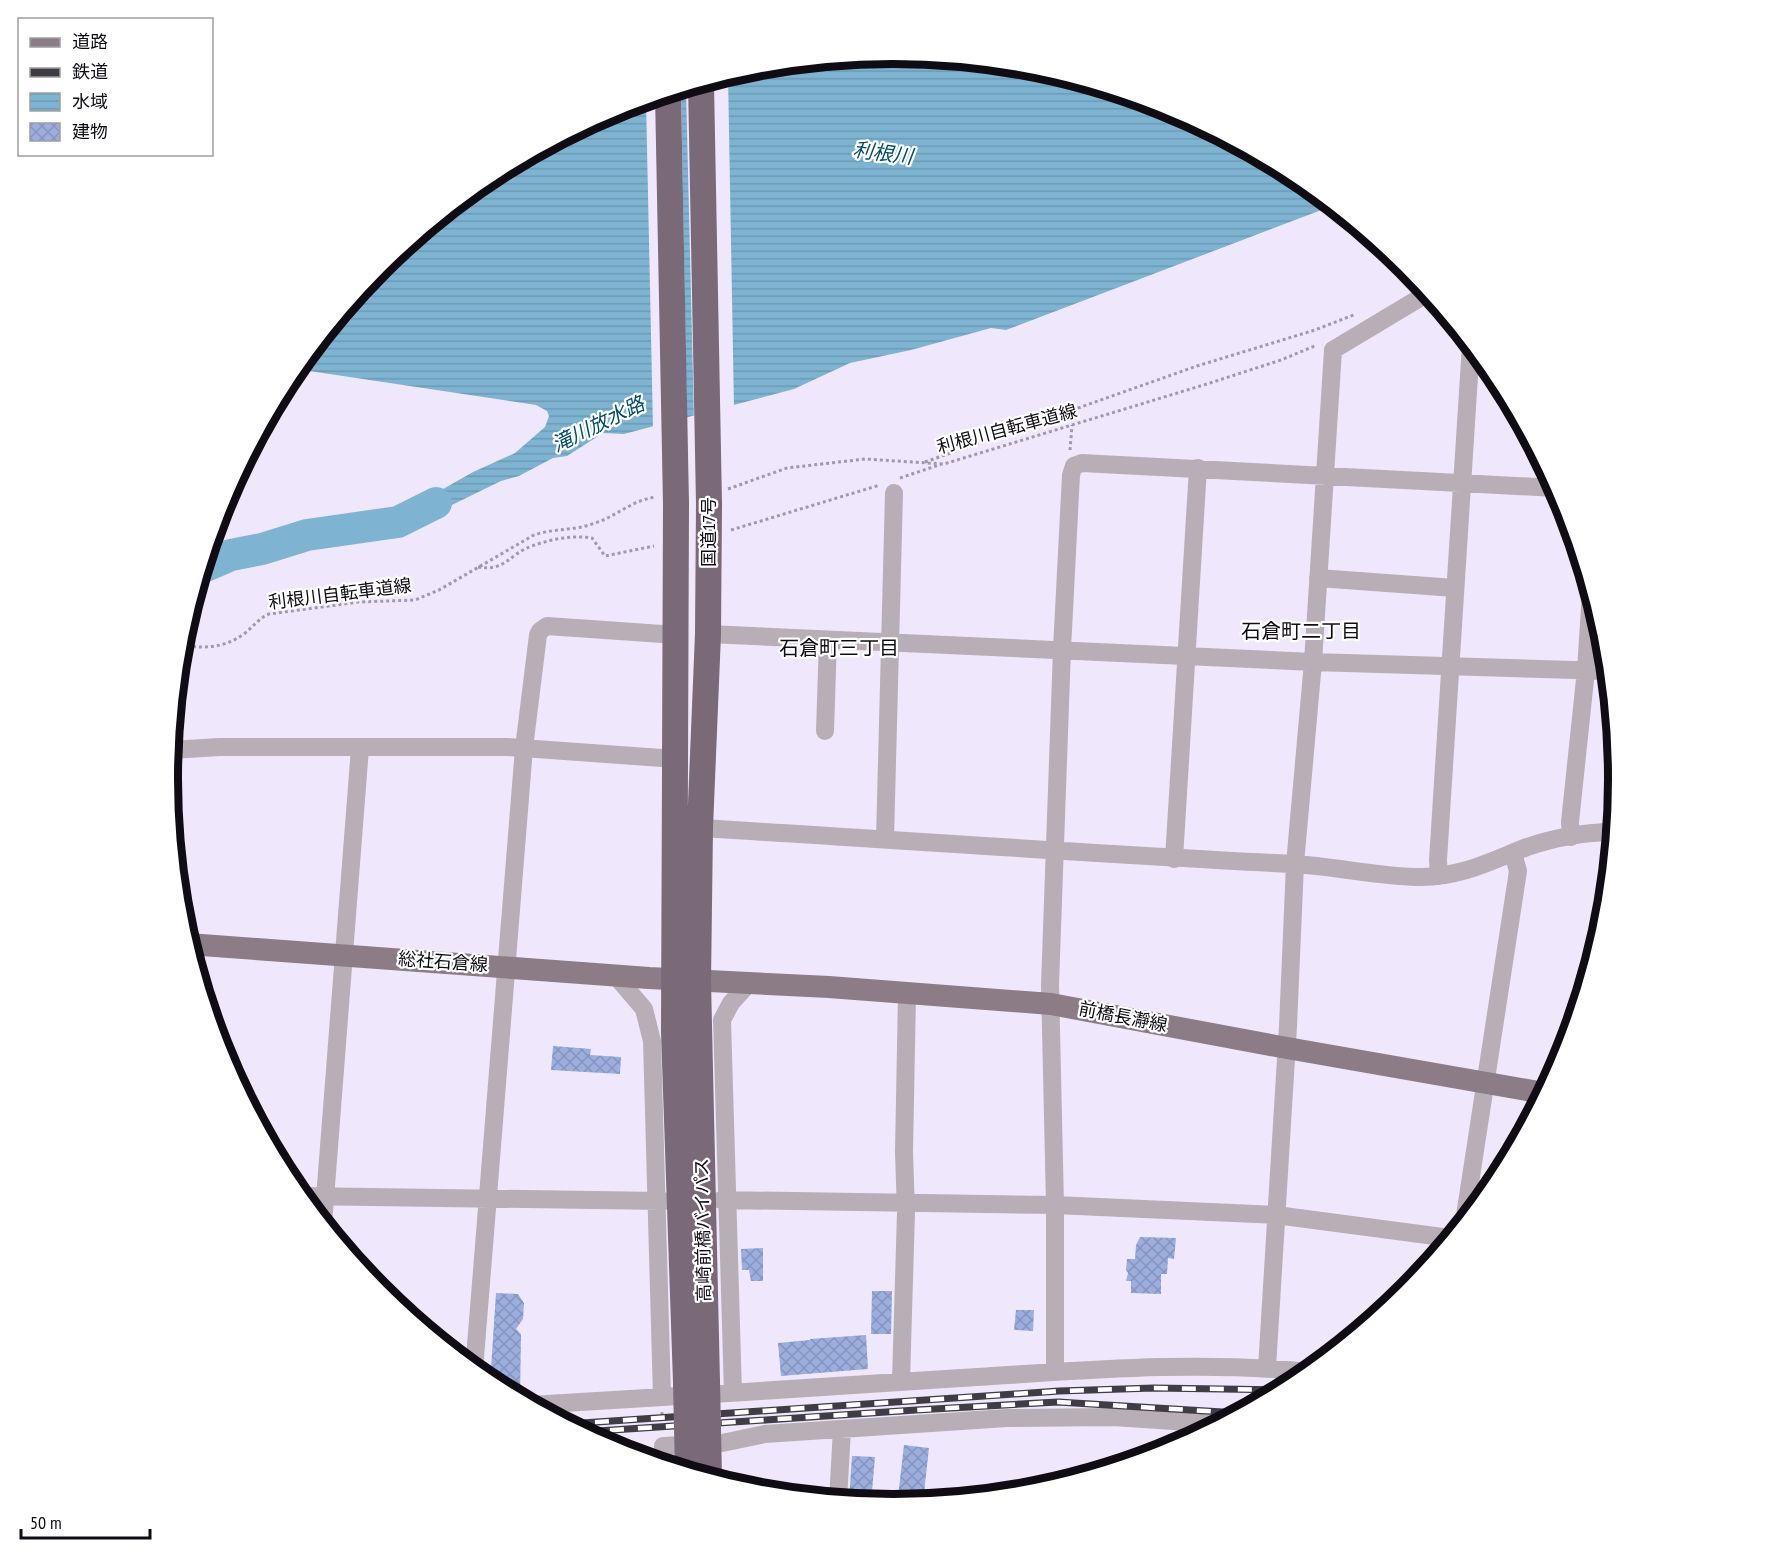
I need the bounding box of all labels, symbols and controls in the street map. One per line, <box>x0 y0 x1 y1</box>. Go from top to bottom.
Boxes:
legend <box>18 18 213 156</box>
text: 道路 <box>72 30 108 53</box>
text: 鉄道 <box>72 60 108 83</box>
text: 水域 <box>72 90 108 113</box>
text: 建物 <box>72 120 108 143</box>
water label: 利根川 <box>852 136 916 170</box>
water label: 滝川放水路 <box>547 390 650 458</box>
street label: 利根川自転車道線 <box>934 399 1079 458</box>
street label: 国道17号 <box>697 497 720 567</box>
street label: 利根川自転車道線 <box>267 573 413 614</box>
district label: 石倉町二丁目 <box>1241 618 1361 644</box>
district label: 石倉町三丁目 <box>779 635 899 661</box>
street label: 総社石倉線 <box>397 947 489 976</box>
street label: 前橋長瀞線 <box>1077 997 1169 1036</box>
street label: 高崎前橋バイパス <box>690 1158 715 1302</box>
scale bar <box>21 1502 150 1540</box>
text: 50 m <box>30 1511 62 1534</box>

